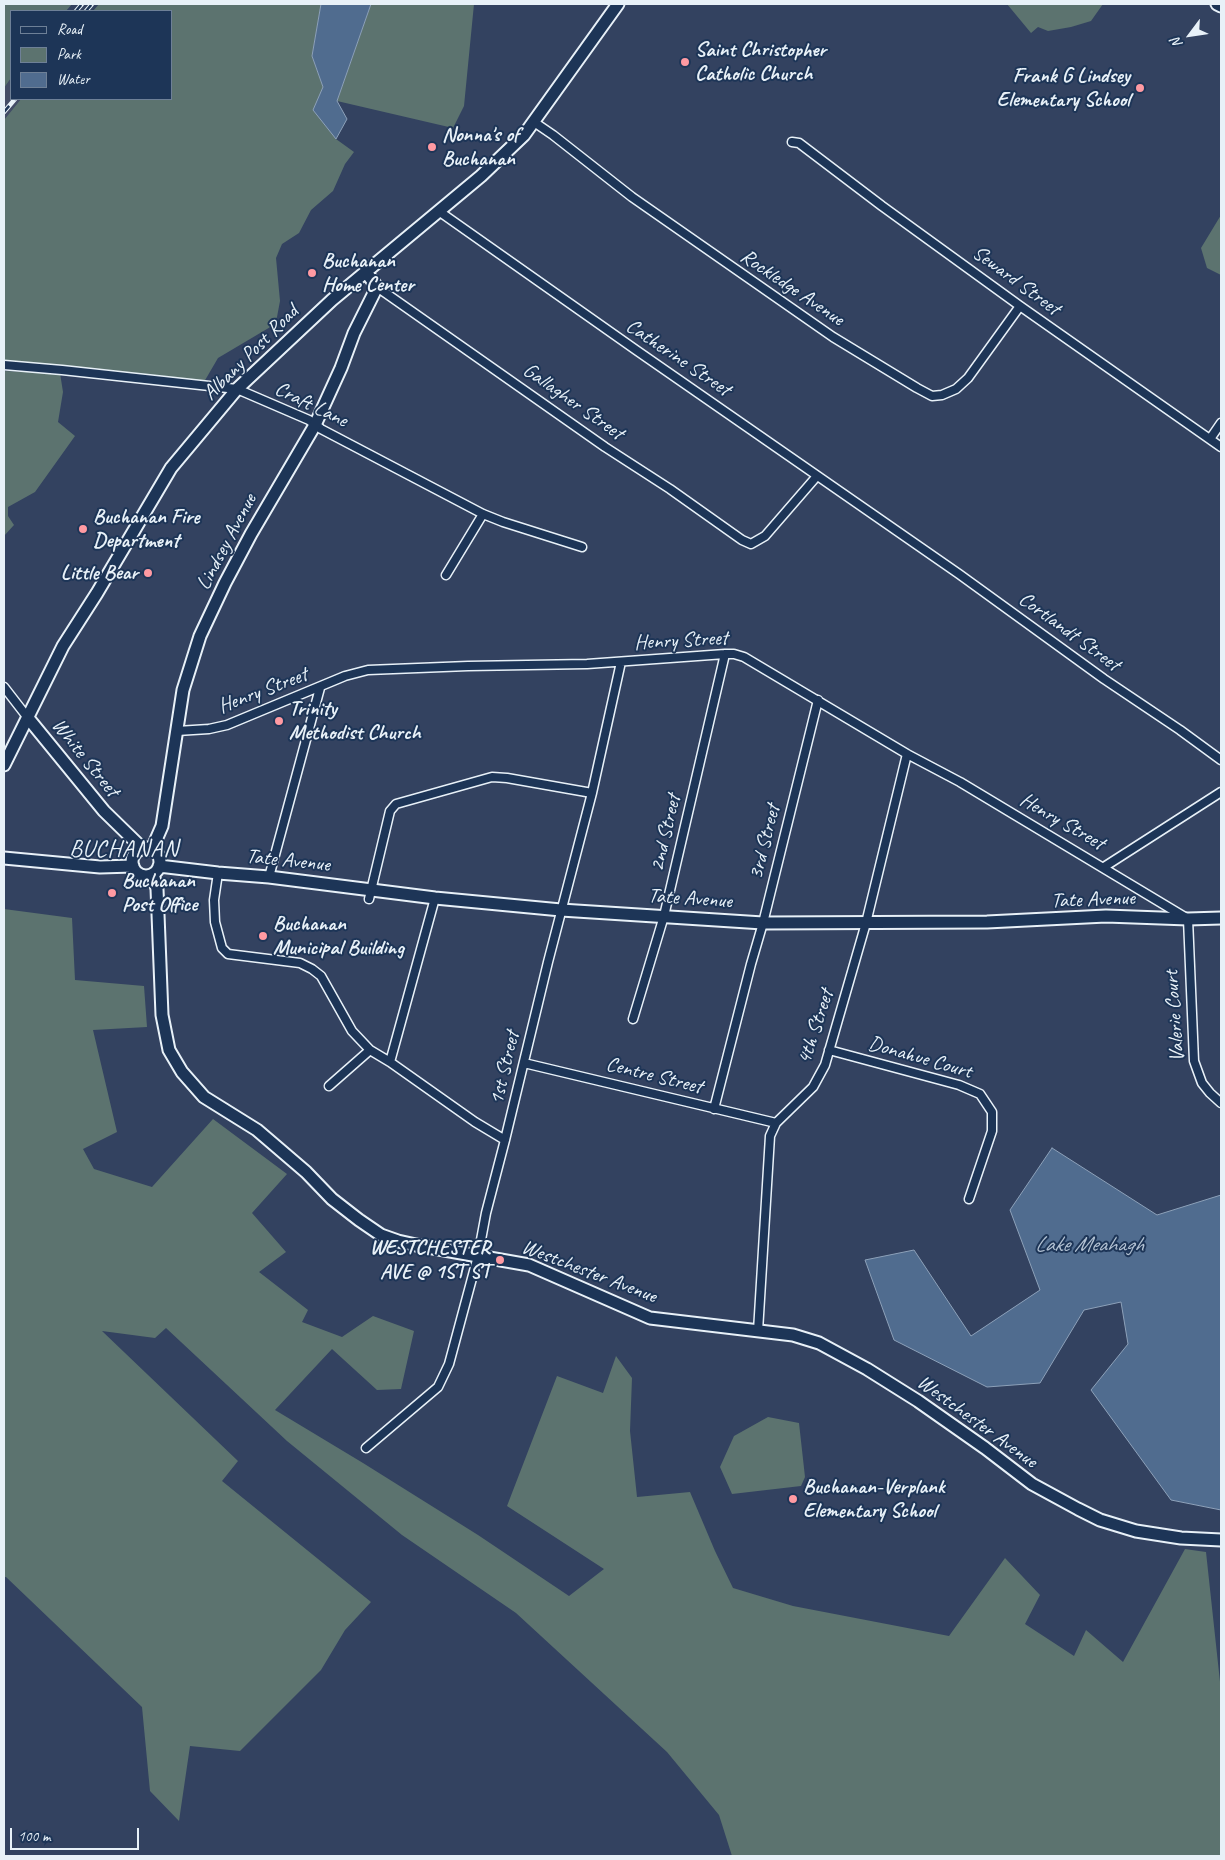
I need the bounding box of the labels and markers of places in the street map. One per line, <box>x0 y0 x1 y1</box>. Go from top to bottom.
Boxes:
place label: Saint Christopher Catholic Church <box>695 37 826 87</box>
marker: Saint Christopher Catholic Church <box>679 56 691 68</box>
place label: Frank G Lindsey Elementary School <box>997 63 1130 113</box>
marker: Frank G Lindsey Elementary School <box>1134 82 1146 94</box>
place label: Nonna's of Buchanan <box>442 122 519 172</box>
marker: Nonna's of Buchanan <box>426 141 438 153</box>
place label: Buchanan Home Center <box>322 248 414 298</box>
marker: Buchanan Home Center <box>306 267 318 279</box>
place label: Buchanan Fire Department <box>93 504 200 554</box>
marker: Buchanan Fire Department <box>77 523 89 535</box>
place label: Little Bear <box>61 560 138 586</box>
marker: Little Bear <box>142 567 154 579</box>
place label: Trinity Methodist Church <box>289 696 421 746</box>
marker: Trinity Methodist Church <box>273 715 285 727</box>
place label: Buchanan Post Office <box>122 868 197 918</box>
marker: Buchanan Post Office <box>106 887 118 899</box>
place label: Buchanan Municipal Building <box>273 911 404 961</box>
marker: Buchanan Municipal Building <box>257 930 269 942</box>
place label: WESTCHESTER AVE @ 1ST ST <box>370 1235 490 1285</box>
marker: WESTCHESTER AVE @ 1ST ST <box>494 1254 506 1266</box>
place label: Buchanan-Verplank Elementary School <box>803 1474 945 1524</box>
marker: Buchanan-Verplank Elementary School <box>787 1493 799 1505</box>

